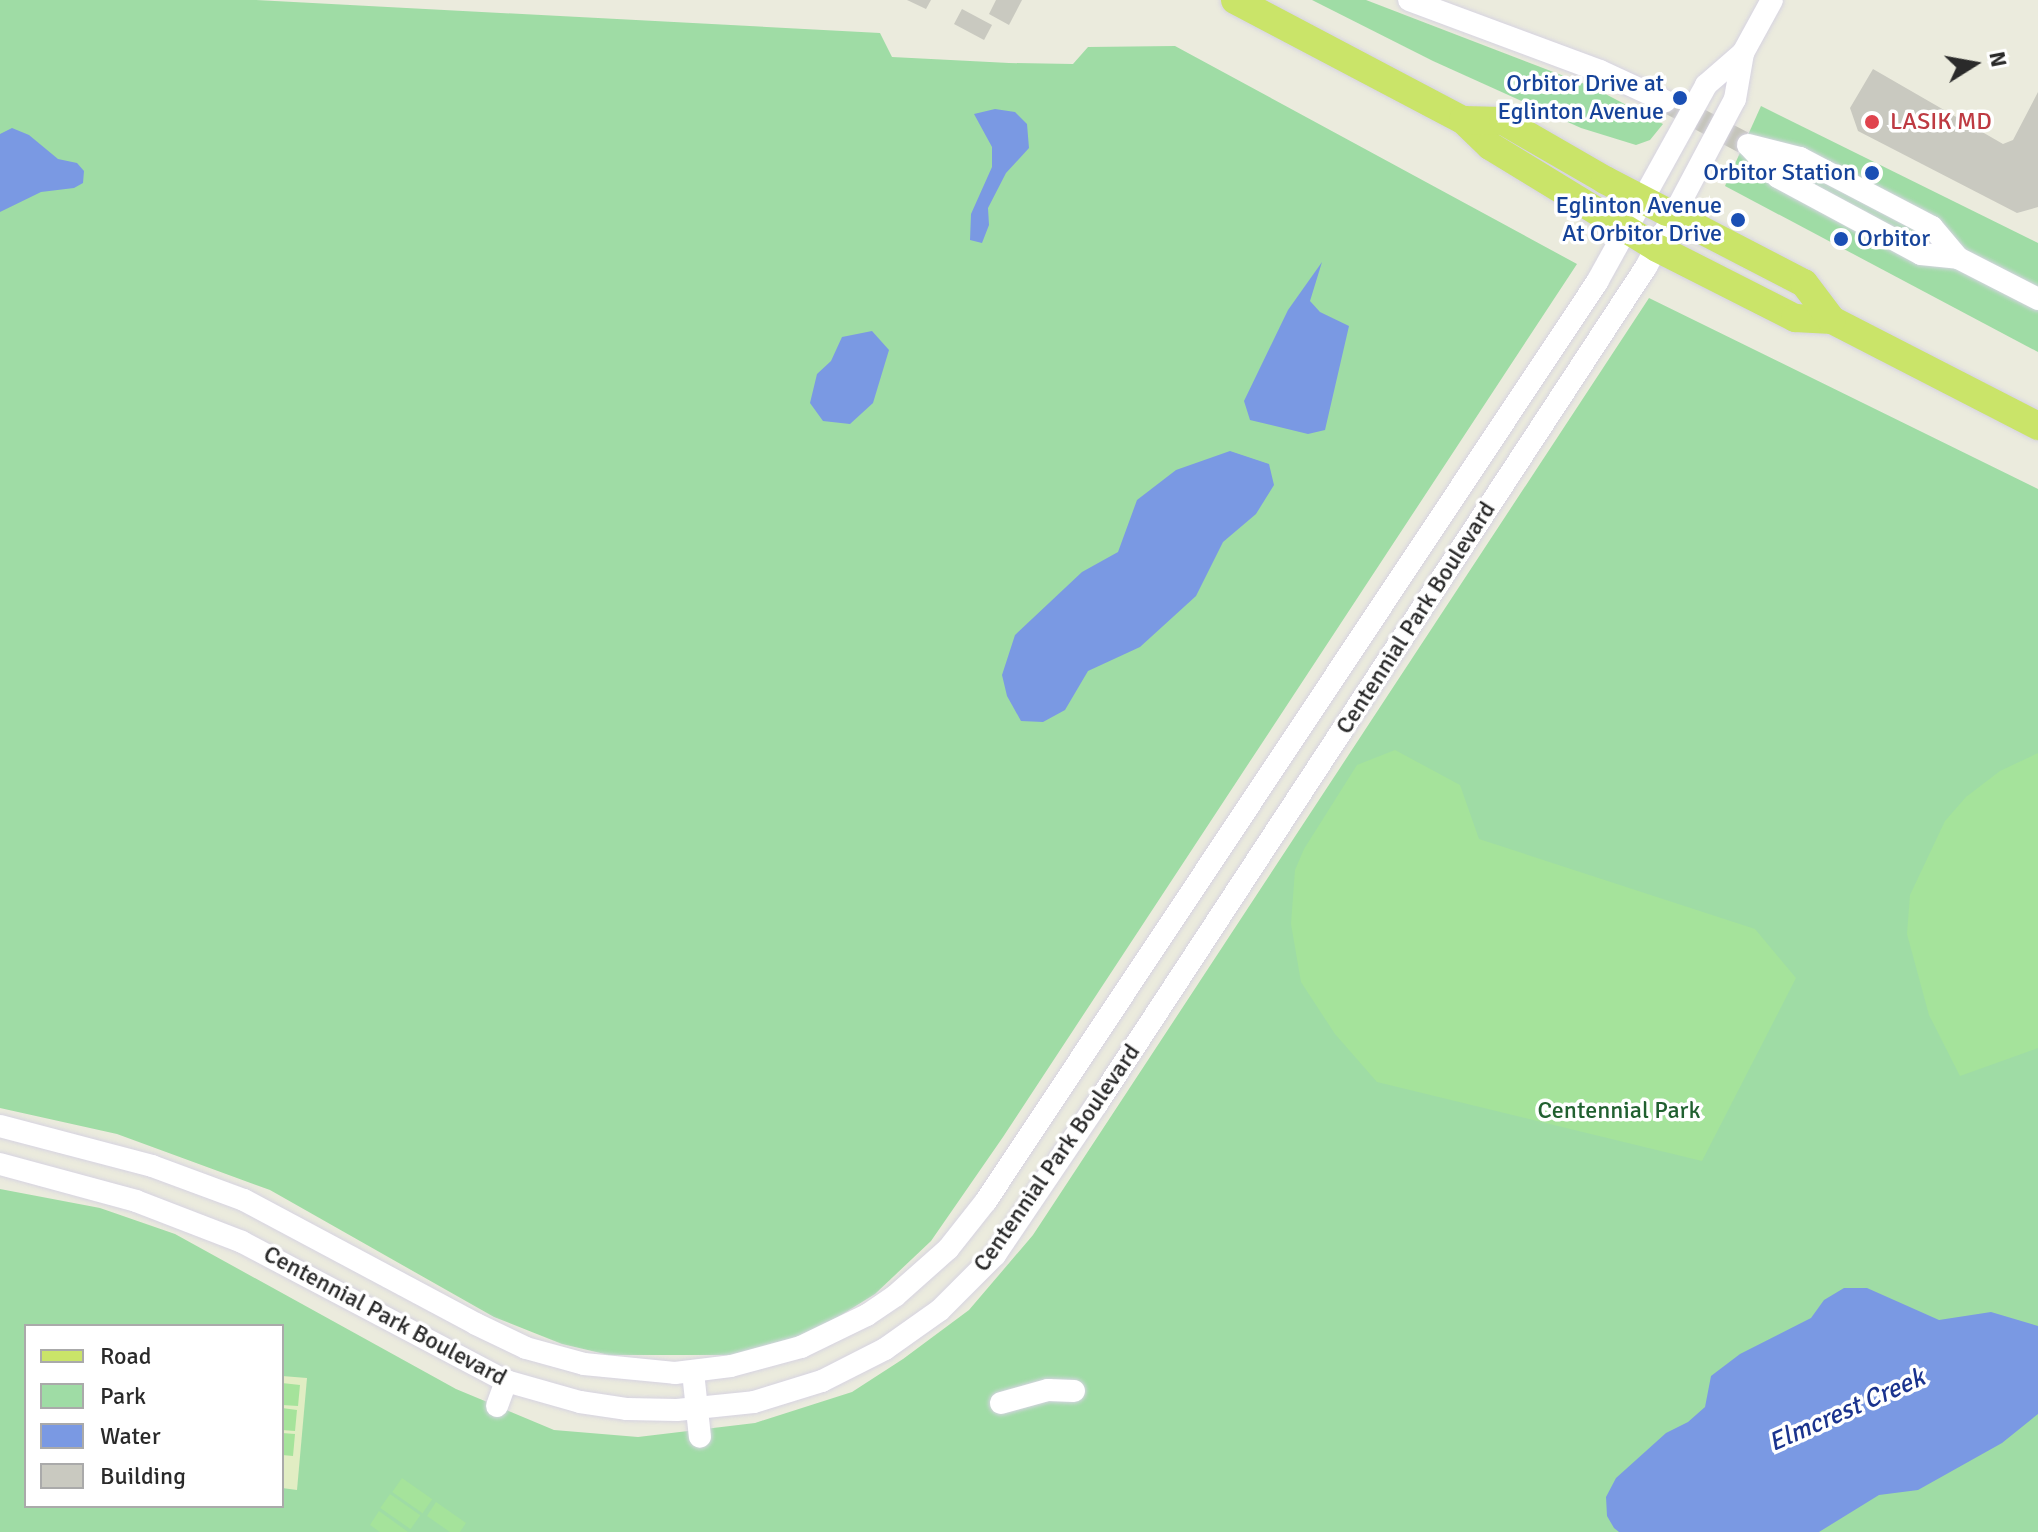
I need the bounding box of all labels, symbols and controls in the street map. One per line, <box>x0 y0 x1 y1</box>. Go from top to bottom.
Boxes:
north arrow <box>1934 24 2014 104</box>
text: N <box>1983 49 2013 69</box>
place label: Orbitor Drive at Eglinton Avenue <box>1497 70 1664 126</box>
marker: Orbitor Drive at Eglinton Avenue <box>1671 89 1689 107</box>
place label: LASIK MD <box>1890 108 1992 136</box>
marker: LASIK MD <box>1861 111 1883 133</box>
place label: Orbitor Station <box>1703 159 1856 187</box>
marker: Orbitor Station <box>1863 164 1881 182</box>
place label: Eglinton Avenue At Orbitor Drive <box>1555 192 1722 248</box>
marker: Eglinton Avenue At Orbitor Drive <box>1729 211 1747 229</box>
place label: Orbitor <box>1857 225 1930 253</box>
marker: Orbitor <box>1832 230 1850 248</box>
street label: Centennial Park Boulevard <box>1330 496 1502 740</box>
street label: Centennial Park Boulevard <box>967 1039 1147 1277</box>
park label: Centennial Park <box>1538 1097 1700 1125</box>
street label: Centennial Park Boulevard <box>258 1240 512 1392</box>
legend <box>24 1324 284 1508</box>
text: Road <box>100 1341 151 1371</box>
water label: Elmcrest Creek <box>1764 1363 1930 1459</box>
text: Park <box>100 1381 146 1411</box>
text: Water <box>100 1421 160 1451</box>
text: Building <box>100 1461 186 1491</box>

